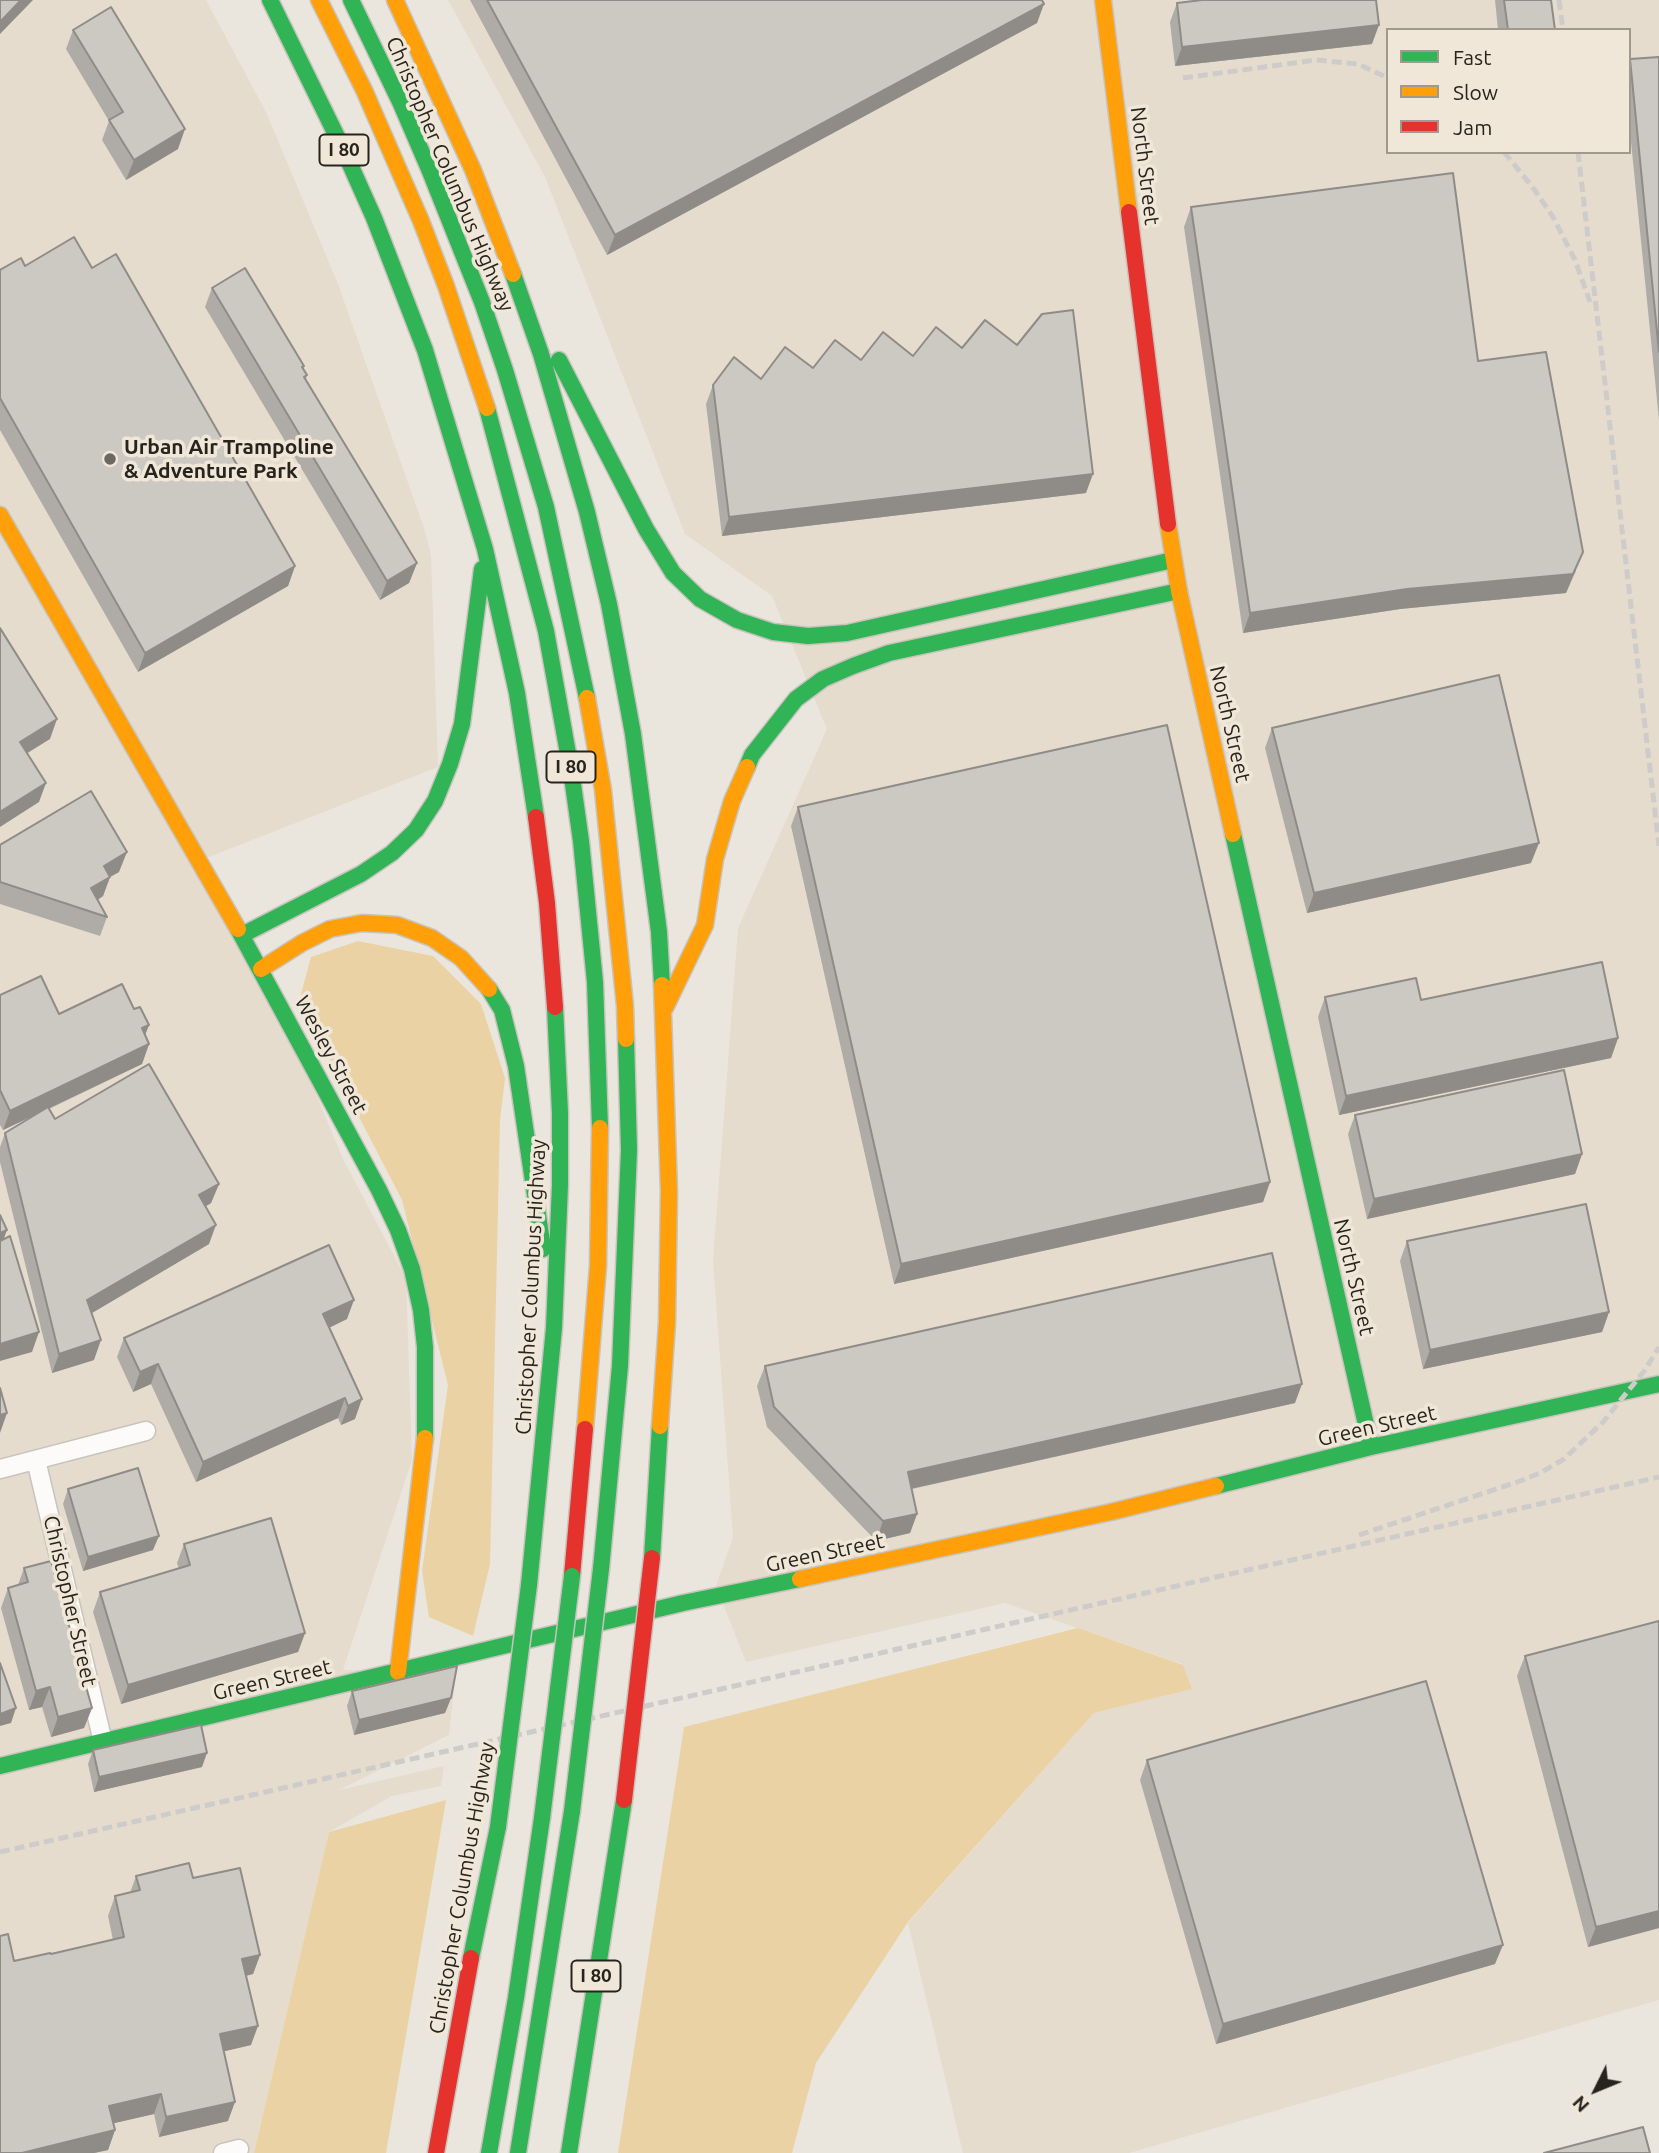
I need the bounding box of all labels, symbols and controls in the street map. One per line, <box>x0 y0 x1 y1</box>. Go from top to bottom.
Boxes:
legend <box>1386 28 1631 154</box>
street label: Christopher Columbus Highway <box>381 33 519 315</box>
text: Fast <box>1453 45 1491 69</box>
text: Slow <box>1453 80 1498 104</box>
street label: North Street <box>1125 105 1165 227</box>
text: Jam <box>1453 115 1492 139</box>
road number: I 80 <box>320 134 368 166</box>
place label: Urban Air Trampoline & Adventure Park <box>124 434 334 484</box>
marker: Urban Air Trampoline & Adventure Park <box>102 451 118 467</box>
street label: North Street <box>1204 663 1256 785</box>
road number: I 80 <box>546 752 596 782</box>
street label: Wesley Street <box>289 991 373 1119</box>
street label: Christopher Columbus Highway <box>511 1139 551 1435</box>
street label: North Street <box>1328 1216 1380 1338</box>
street label: Green Street <box>1315 1400 1439 1452</box>
street label: Christopher Street <box>38 1513 102 1689</box>
street label: Green Street <box>763 1528 887 1578</box>
street label: Green Street <box>210 1654 334 1706</box>
street label: Christopher Columbus Highway <box>424 1740 500 2036</box>
road number: I 80 <box>572 1960 620 1992</box>
north arrow <box>1561 2055 1631 2125</box>
text: N <box>1568 2092 1594 2117</box>

